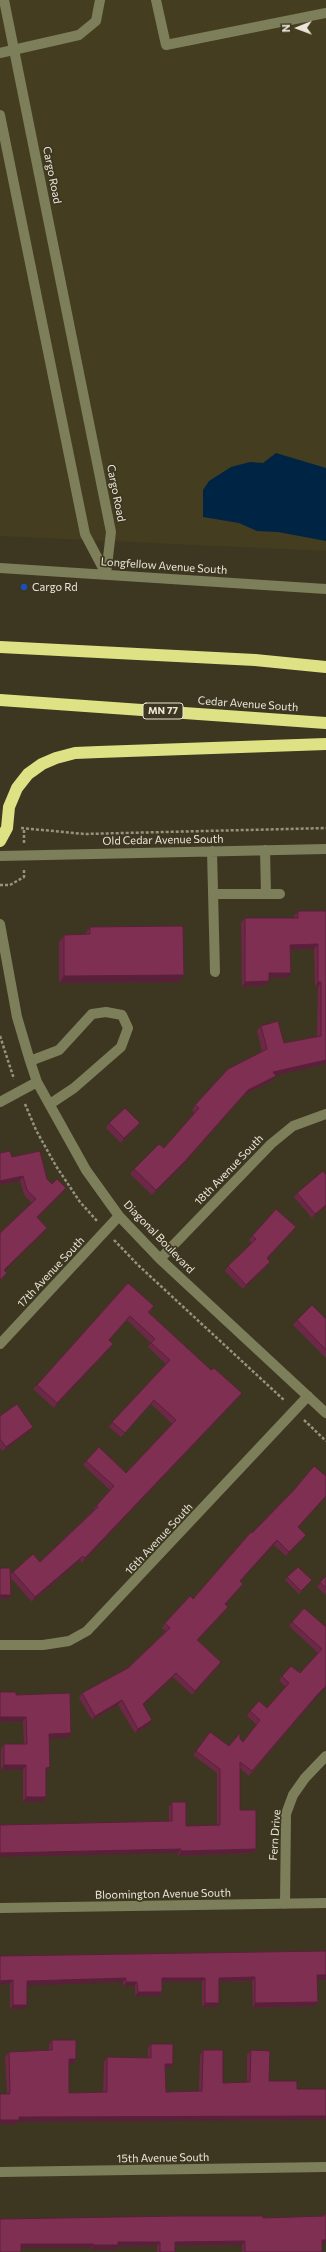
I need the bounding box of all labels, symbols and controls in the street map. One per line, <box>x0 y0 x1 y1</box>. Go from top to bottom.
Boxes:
north arrow <box>278 8 318 48</box>
text: N <box>279 24 292 32</box>
street label: Cargo Road <box>40 145 64 205</box>
street label: Cargo Road <box>104 463 128 523</box>
street label: Longfellow Avenue South <box>100 555 228 577</box>
place label: Cargo Rd <box>32 580 78 594</box>
marker: Cargo Rd <box>19 582 29 592</box>
street label: Cedar Avenue South <box>197 694 299 714</box>
road number: MN 77 <box>143 703 183 719</box>
street label: Old Cedar Avenue South <box>102 832 224 848</box>
street label: 18th Avenue South <box>192 1132 266 1208</box>
street label: Diagonal Boulevard <box>121 1198 197 1276</box>
street label: 17th Avenue South <box>15 1234 87 1310</box>
street label: 16th Avenue South <box>122 1500 196 1578</box>
street label: Fern Drive <box>267 1809 283 1861</box>
street label: Bloomington Avenue South <box>95 1886 231 1902</box>
street label: 15th Avenue South <box>117 2151 209 2165</box>

